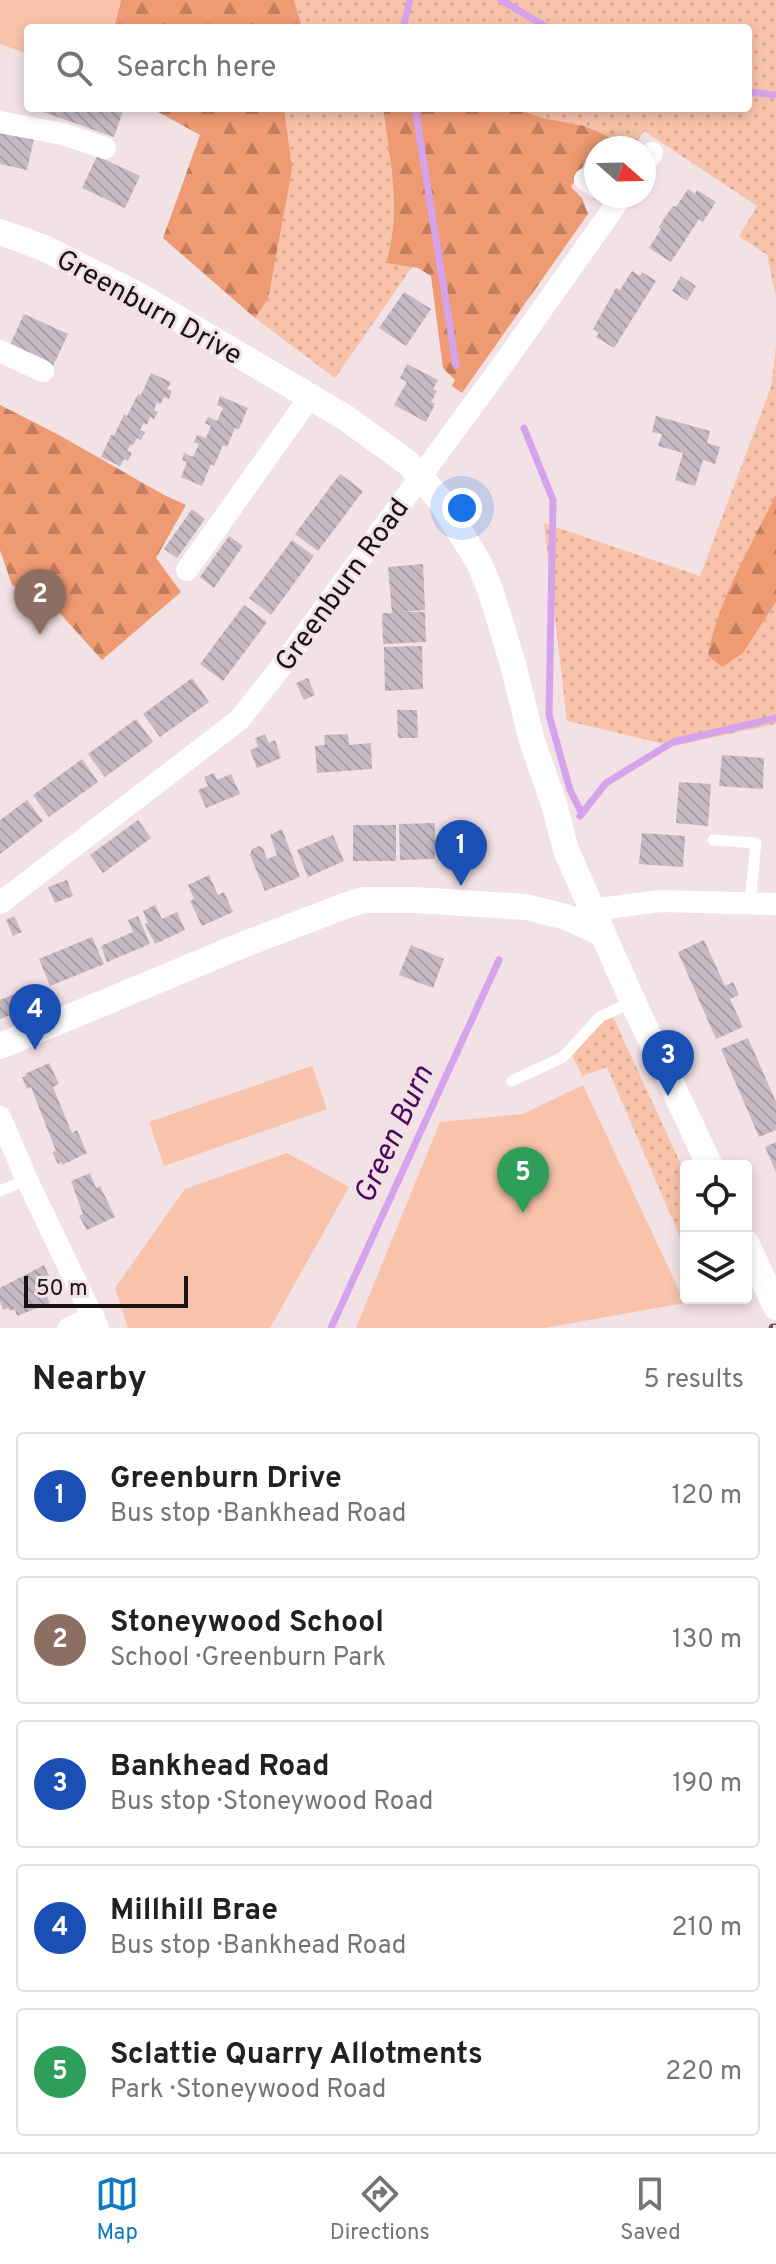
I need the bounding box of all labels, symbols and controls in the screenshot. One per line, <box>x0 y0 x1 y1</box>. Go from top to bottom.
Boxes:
search box <box>24 24 752 112</box>
icon: search <box>52 46 96 90</box>
text: Search here <box>116 50 276 87</box>
north arrow <box>584 136 656 208</box>
street label: Greenburn Drive <box>49 243 248 375</box>
your location <box>442 488 482 528</box>
street label: Greenburn Road <box>268 492 418 680</box>
pin: 2 <box>14 569 66 635</box>
pin: 1 <box>435 820 487 886</box>
pin: 4 <box>9 984 61 1050</box>
pin: 3 <box>642 1030 694 1096</box>
water label: Green Burn <box>347 1060 443 1210</box>
pin: 5 <box>497 1147 549 1213</box>
map controls <box>680 1160 752 1304</box>
button: locate <box>680 1160 752 1232</box>
button: layers <box>680 1232 752 1304</box>
scale bar <box>24 1272 188 1308</box>
text: 50 m <box>36 1276 88 1303</box>
text: Nearby <box>32 1359 147 1402</box>
text: 5 results <box>643 1364 744 1397</box>
text: Greenburn Drive <box>110 1461 342 1498</box>
text: 1 <box>55 1480 65 1513</box>
text: 120 m <box>672 1480 742 1513</box>
text: Bus stop · Bankhead Road <box>110 1498 406 1531</box>
text: Stoneywood School <box>110 1605 384 1642</box>
text: 2 <box>52 1624 68 1657</box>
text: 130 m <box>672 1624 742 1657</box>
text: School · Greenburn Park <box>110 1642 386 1675</box>
text: Bankhead Road <box>110 1749 330 1786</box>
text: 3 <box>52 1768 68 1801</box>
text: 190 m <box>672 1768 742 1801</box>
text: Bus stop · Stoneywood Road <box>110 1786 433 1819</box>
text: Millhill Brae <box>110 1893 278 1930</box>
text: 4 <box>52 1912 68 1945</box>
text: 210 m <box>672 1912 742 1945</box>
text: Bus stop · Bankhead Road <box>110 1930 406 1963</box>
text: Sclattie Quarry Allotments <box>110 2037 483 2074</box>
text: 5 <box>52 2056 68 2089</box>
text: 220 m <box>665 2056 742 2089</box>
text: Park · Stoneywood Road <box>110 2074 386 2107</box>
tab: Map <box>95 2172 139 2247</box>
tab: Directions <box>330 2172 430 2247</box>
tab: Saved <box>620 2172 681 2247</box>

